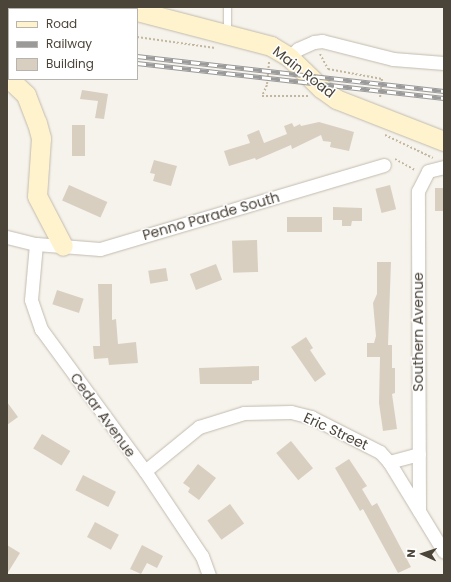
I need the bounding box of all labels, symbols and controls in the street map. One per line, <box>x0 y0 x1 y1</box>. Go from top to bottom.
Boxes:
legend <box>8 8 138 80</box>
text: Road <box>46 15 77 32</box>
text: Railway <box>46 35 92 52</box>
street label: Main Road <box>270 43 338 101</box>
text: Building <box>46 55 94 72</box>
street label: Penno Parade South <box>141 188 281 244</box>
street label: Southern Avenue <box>410 272 426 392</box>
street label: Cedar Avenue <box>67 370 139 460</box>
street label: Eric Street <box>301 409 371 453</box>
north arrow <box>403 534 443 574</box>
text: N <box>403 549 419 558</box>

